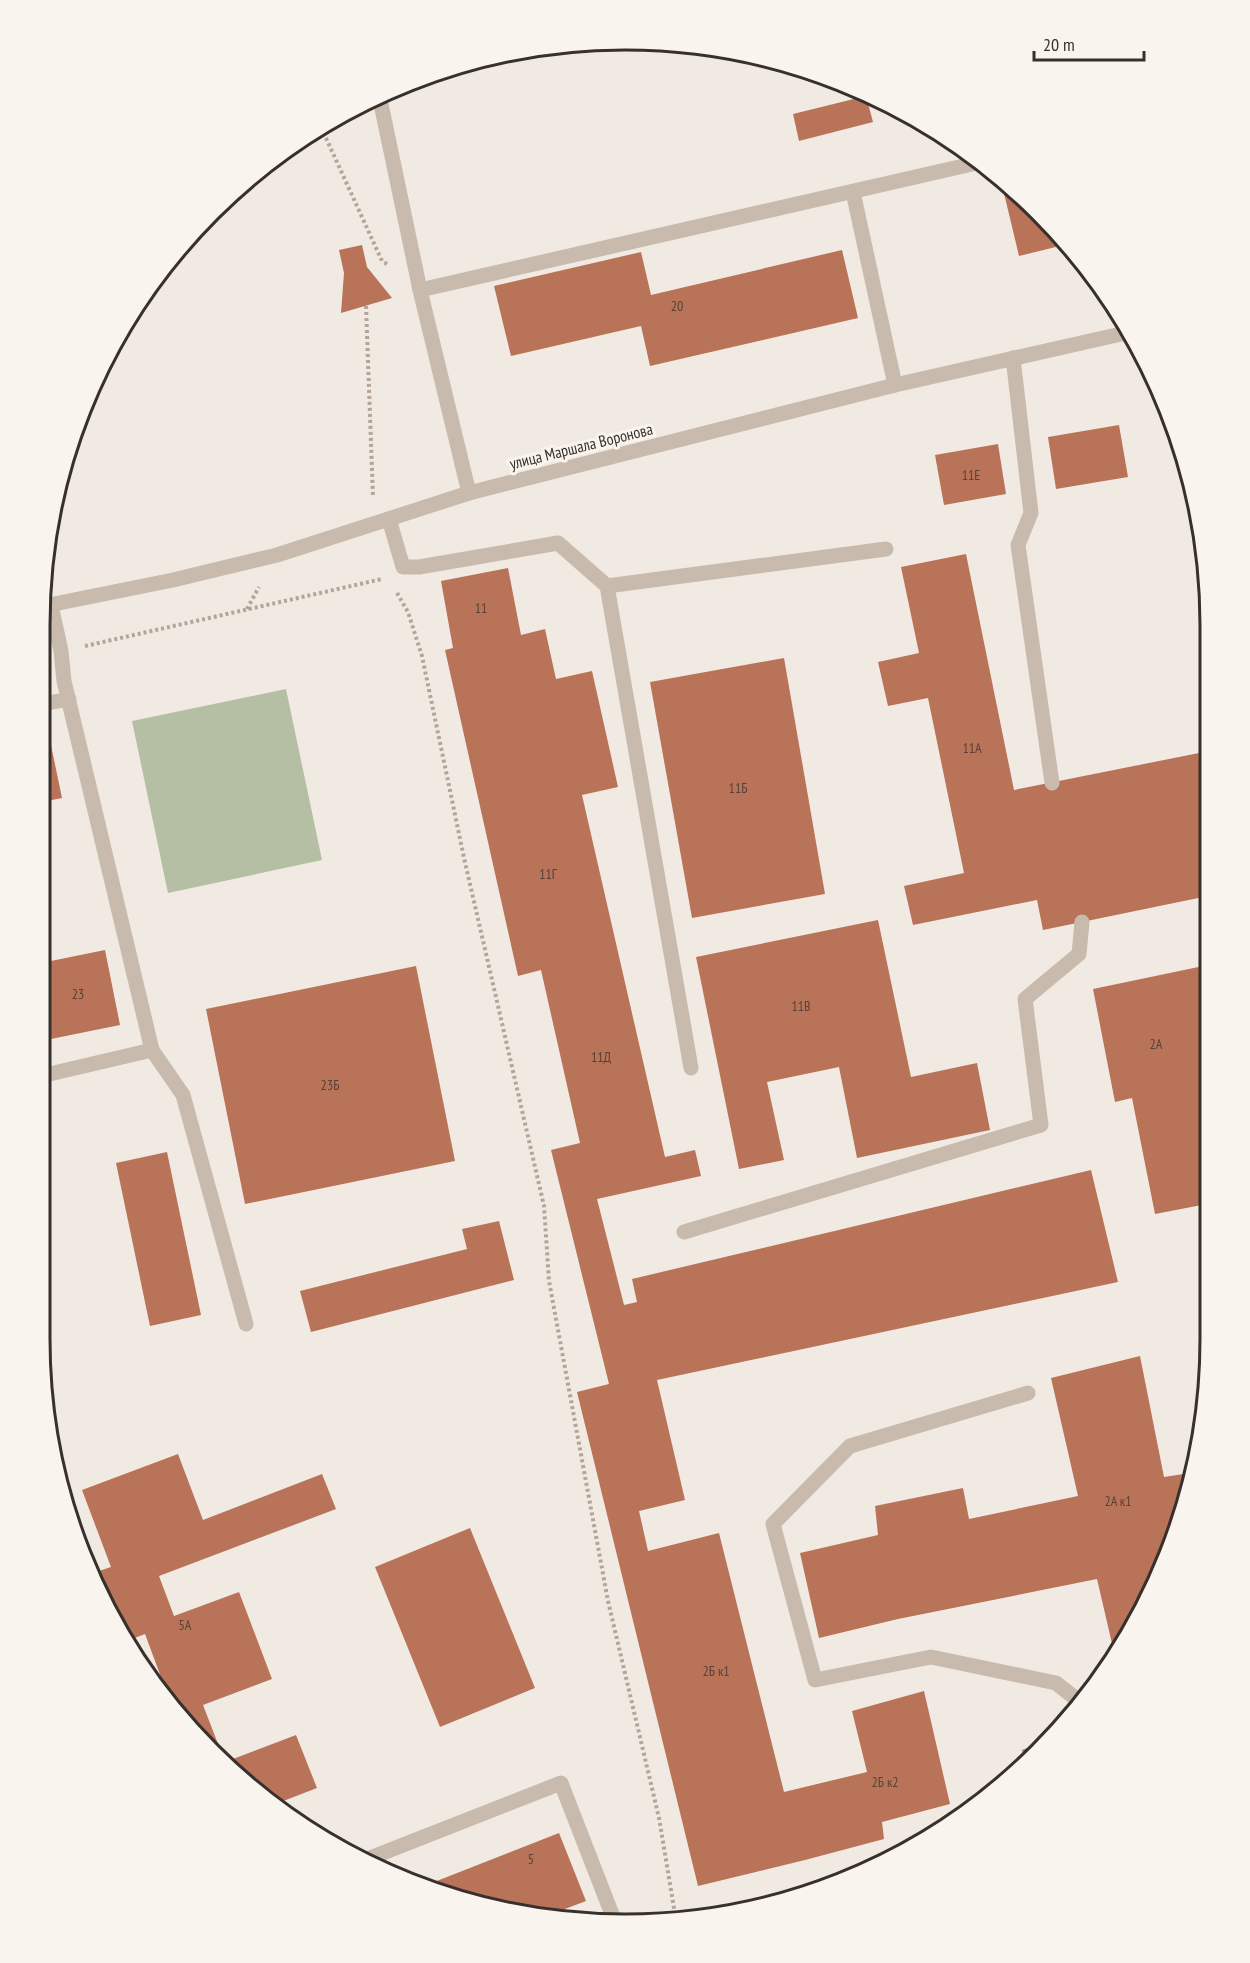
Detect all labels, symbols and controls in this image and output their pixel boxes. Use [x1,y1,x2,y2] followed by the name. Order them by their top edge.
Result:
[1034,24,1144,62] scale bar
[1043,33,1075,56] text: 20 m
[671,297,683,315] house number: 20
[507,419,655,473] street label: улица Маршала Воронова
[962,466,980,484] house number: 11Е
[475,599,487,617] house number: 11
[962,739,982,757] house number: 11А
[729,779,747,797] house number: 11Б
[539,865,558,883] house number: 11Г
[72,985,84,1003] house number: 23
[791,997,811,1015] house number: 11В
[1150,1035,1163,1053] house number: 2А
[591,1048,611,1066] house number: 11Д
[321,1076,339,1094] house number: 23Б
[1104,1492,1132,1510] house number: 2А к1
[179,1616,192,1634] house number: 5А
[702,1662,730,1680] house number: 2Б к1
[871,1773,899,1791] house number: 2Б к2
[528,1850,534,1868] house number: 5

